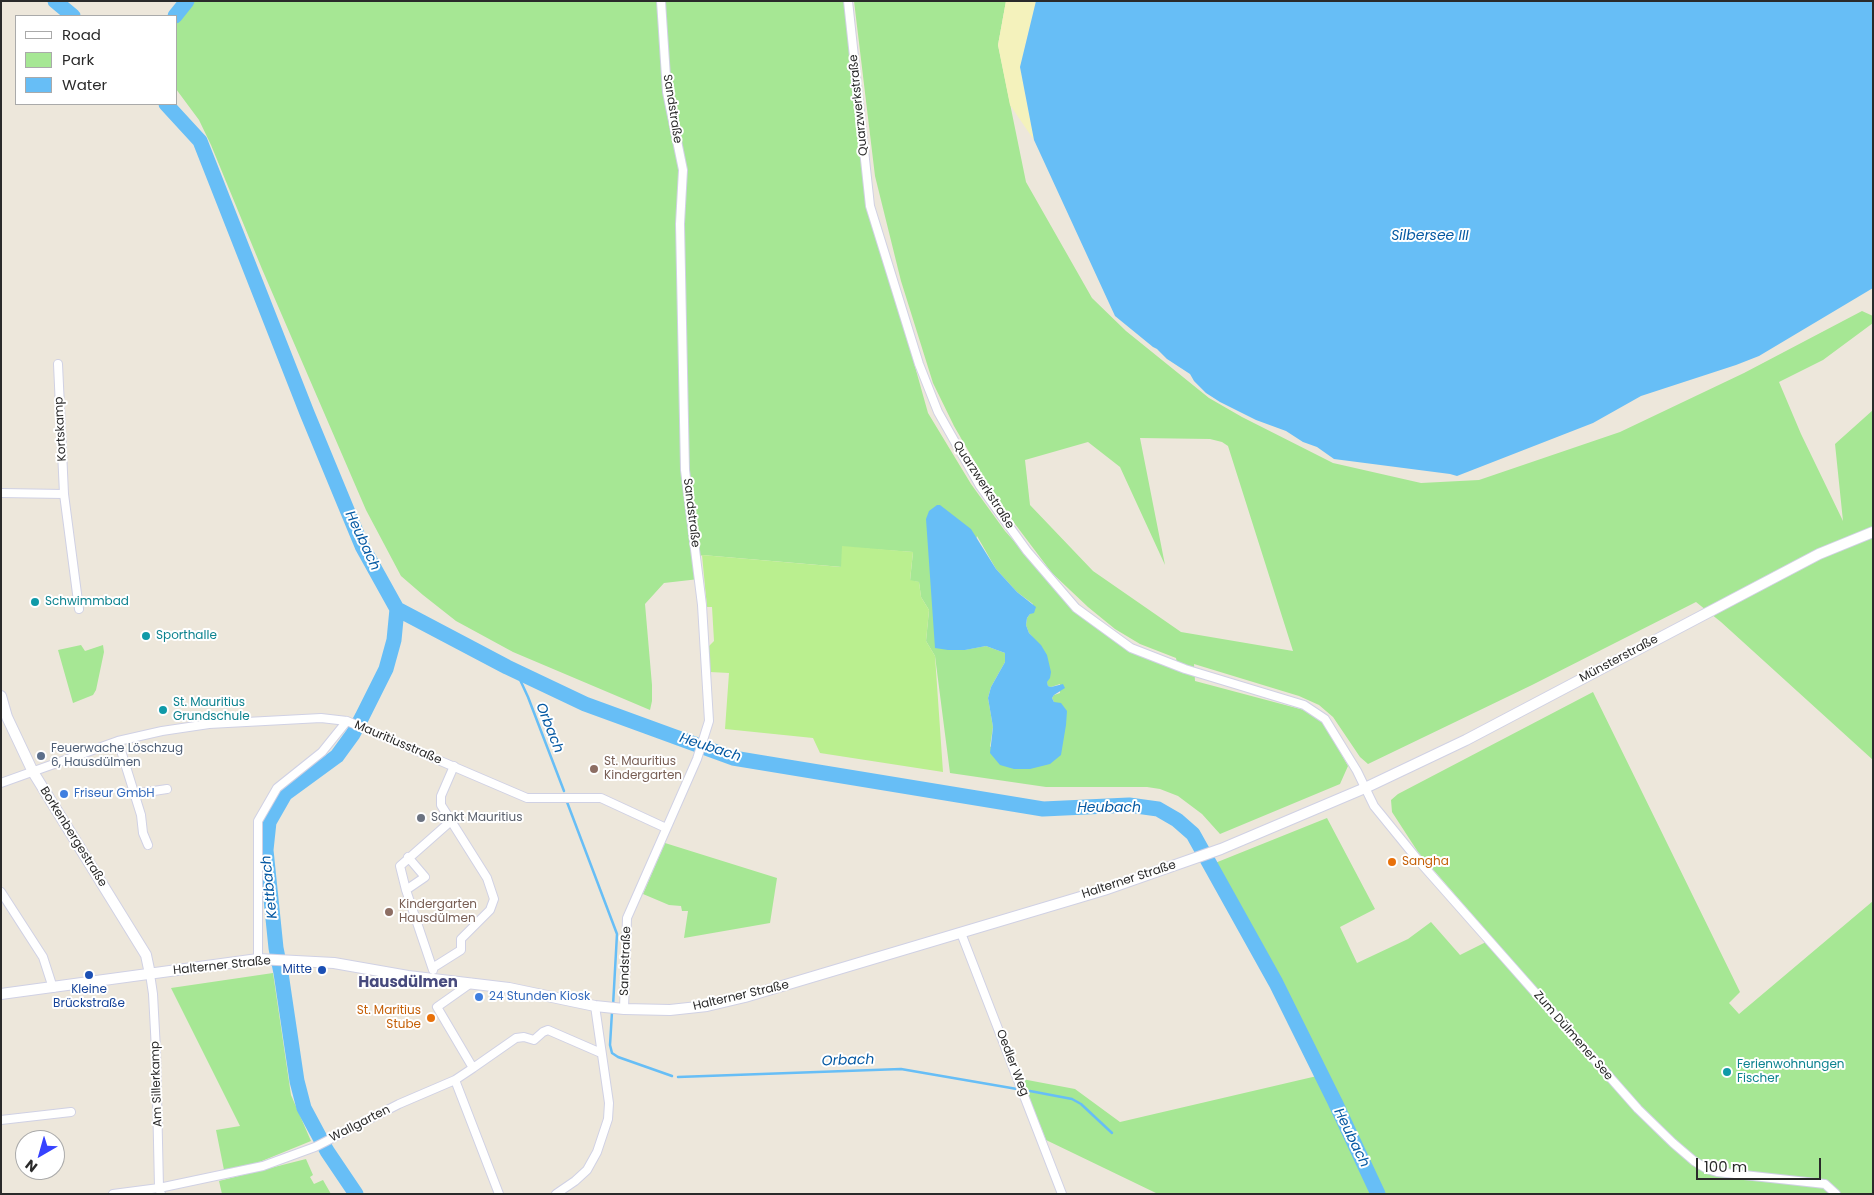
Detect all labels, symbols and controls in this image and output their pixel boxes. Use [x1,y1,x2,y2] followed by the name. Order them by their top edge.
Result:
[15,15,178,105] legend
[62,24,101,45] text: Road
[62,49,94,70] text: Park
[847,54,871,156] street label: Quarzwerkstraße
[659,73,685,145] street label: Sandstraße
[62,74,107,95] text: Water
[1391,228,1469,244] water label: Silbersee III
[52,396,70,462] street label: Kortskamp
[949,438,1017,532] street label: Quarzwerkstraße
[680,477,702,549] street label: Sandstraße
[341,509,383,573] water label: Heubach
[45,595,129,609] place label: Schwimmbad
[29,596,41,608] marker: Schwimmbad
[156,629,217,643] place label: Sporthalle
[140,630,152,642] marker: Sporthalle
[1577,632,1661,686] street label: Münsterstraße
[173,696,250,724] place label: St. Mauritius Grundschule
[531,700,567,756] water label: Orbach
[157,704,169,716] marker: St. Mauritius Grundschule
[352,718,444,768] street label: Mauritiusstraße
[677,730,743,766] water label: Heubach
[51,742,183,770] place label: Feuerwache Löschzug 6, Hausdülmen
[35,750,47,762] marker: Feuerwache Löschzug 6, Hausdülmen
[604,755,682,783] place label: St. Mauritius Kindergarten
[588,763,600,775] marker: St. Mauritius Kindergarten
[36,784,110,890] street label: Borkenbergestraße
[74,787,155,801] place label: Friseur GmbH
[58,788,70,800] marker: Friseur GmbH
[1077,800,1141,816] water label: Heubach
[431,811,522,825] place label: Sankt Mauritius
[415,812,427,824] marker: Sankt Mauritius
[258,854,282,920] water label: Kettbach
[1402,855,1449,869] place label: Sangha
[1386,856,1398,868] marker: Sangha
[1080,858,1178,902] street label: Halterner Straße
[399,898,477,926] place label: Kindergarten Hausdülmen
[383,906,395,918] marker: Kindergarten Hausdülmen
[618,926,634,996] street label: Sandstraße
[172,954,272,978] street label: Halterner Straße
[283,963,312,977] place label: Mitte
[316,964,328,976] marker: Mitte
[83,969,95,981] marker: Kleine Brückstraße
[358,974,458,992] district label: Hausdülmen
[692,978,790,1014] street label: Halterner Straße
[53,983,125,1011] place label: Kleine Brückstraße
[1530,988,1616,1084] street label: Zum Dülmener See
[489,990,590,1004] place label: 24 Stunden Kiosk
[473,991,485,1003] marker: 24 Stunden Kiosk
[357,1004,421,1032] place label: St. Maritius Stube
[425,1012,437,1024] marker: St. Maritius Stube
[993,1028,1031,1098] street label: Oedler Weg
[148,1041,166,1127] street label: Am Sillerkamp
[821,1052,875,1070] water label: Orbach
[1737,1058,1845,1086] place label: Ferienwohnungen Fischer
[1721,1066,1733,1078] marker: Ferienwohnungen Fischer
[327,1103,393,1145] street label: Wallgarten
[1329,1106,1373,1170] water label: Heubach
[15,1130,65,1180] north arrow
[1699,1148,1824,1180] scale bar
[21,1155,42,1177] text: N
[1704,1156,1747,1177] text: 100 m

